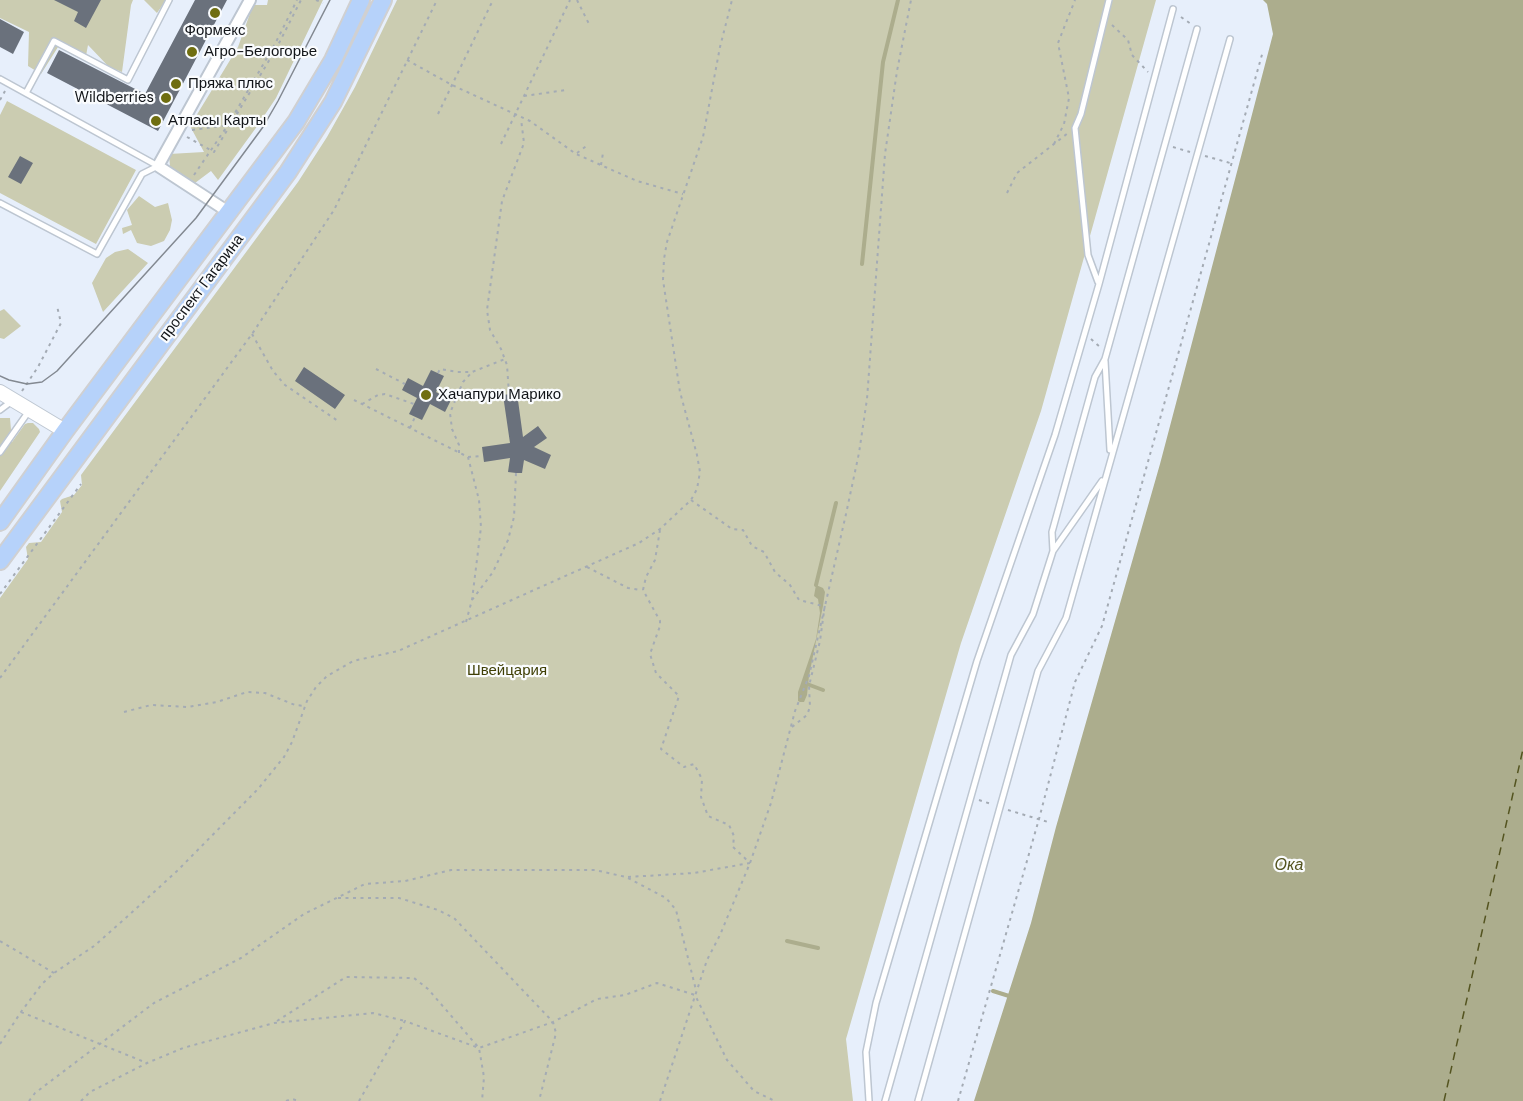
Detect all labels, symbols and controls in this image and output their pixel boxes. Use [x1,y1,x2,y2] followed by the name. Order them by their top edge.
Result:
[208,6,222,20] marker: Формекс
[185,22,245,40] place label: Формекс
[204,43,317,61] place label: Агро-Белогорье
[185,45,199,59] marker: Агро-Белогорье
[188,75,273,93] place label: Пряжа плюс
[169,77,183,91] marker: Пряжа плюс
[74,89,154,107] place label: Wildberries
[159,91,173,105] marker: Wildberries
[168,112,266,130] place label: Атласы Карты
[149,114,163,128] marker: Атласы Карты
[156,231,248,345] street label: проспект Гагарина
[438,386,561,404] place label: Хачапури Марико
[419,388,433,402] marker: Хачапури Марико
[467,662,547,680] park label: Швейцария
[1275,856,1303,876] water label: Ока

